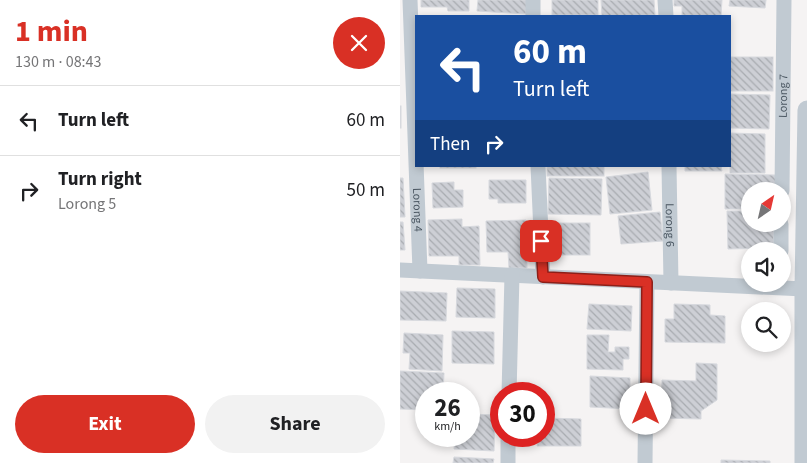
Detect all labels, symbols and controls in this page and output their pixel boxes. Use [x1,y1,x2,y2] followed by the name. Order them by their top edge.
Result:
[15,10,88,53] text: 1 min
[333,17,385,69] button: close
[513,27,587,77] text: 60 m
[430,35,495,100] icon: left
[15,51,102,73] text: 130 m · 08:43
[513,73,589,105] text: Turn left
[775,74,792,118] street label: Lorong 7
[15,107,43,135] icon: left
[58,107,129,134] text: Turn left
[347,107,385,134] text: 60 m
[480,130,508,158] icon: right
[430,131,470,158] text: Then
[58,166,142,193] text: Turn right
[15,177,43,205] icon: right
[347,177,385,204] text: 50 m
[741,182,791,232] north arrow
[741,182,791,352] map controls
[408,188,427,232] street label: Lorong 4
[58,193,116,215] text: Lorong 5
[661,203,678,247] street label: Lorong 6
[520,220,562,262] pin
[527,227,555,255] icon: arrive
[741,242,791,292] button: sound
[741,302,791,352] button: search
[490,382,555,447] speed limit sign: 30
[619,382,671,434] position arrow
[434,390,461,426] text: 26
[15,395,195,453] button: Exit
[205,395,385,453] button: Share
[434,418,461,435] text: km/h

